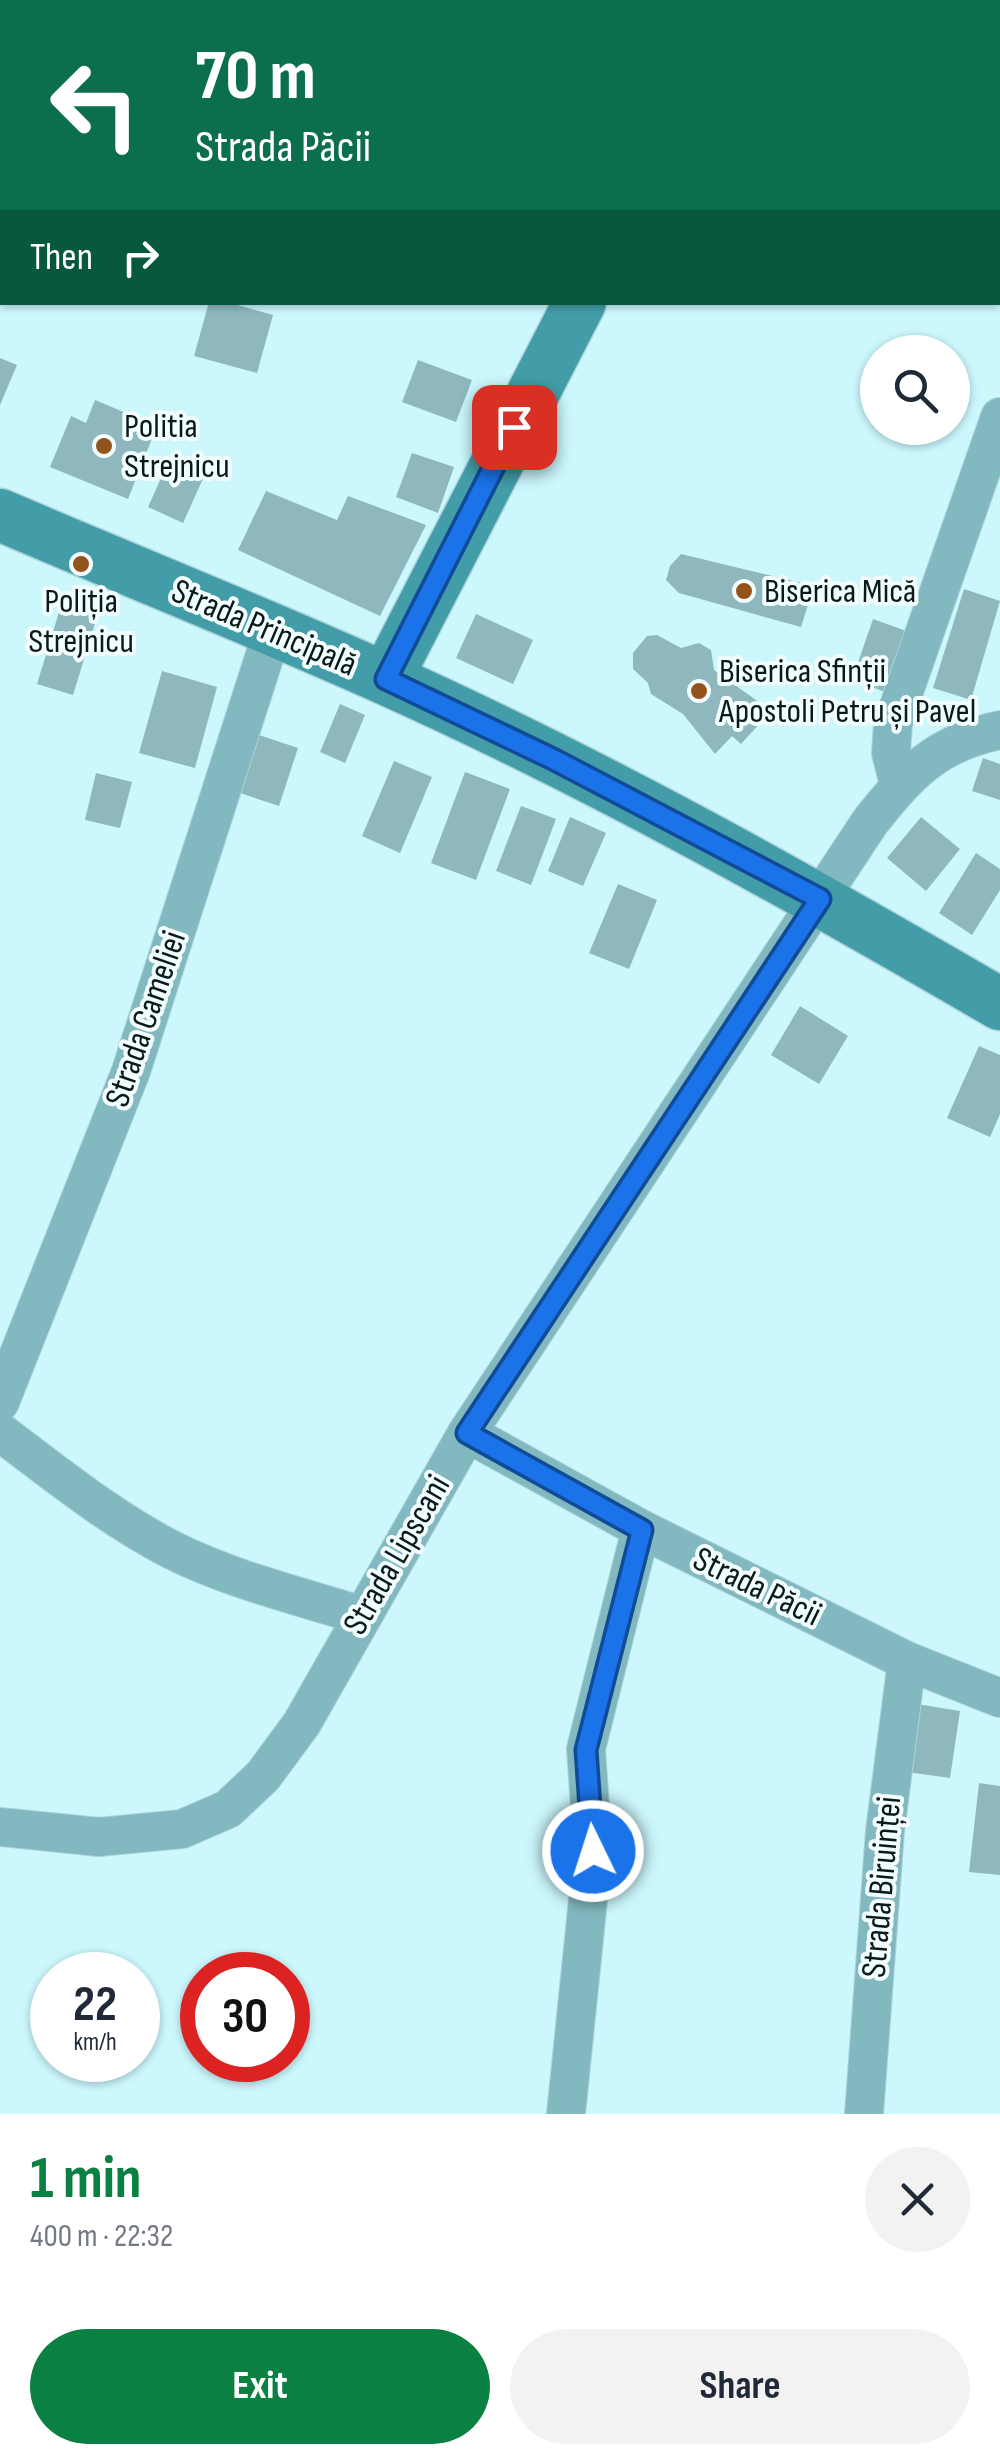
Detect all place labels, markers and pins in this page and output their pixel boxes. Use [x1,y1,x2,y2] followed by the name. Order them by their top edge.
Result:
[472,385,557,470] pin
[124,405,230,488] place label: Politia Strejnicu
[93,435,115,457] marker: Politia Strejnicu
[70,553,92,575] marker: Poliția Strejnicu
[764,570,916,613] place label: Biserica Mică
[28,580,134,663] place label: Poliția Strejnicu
[733,580,755,602] marker: Biserica Mică
[718,650,976,733] place label: Biserica Sfinții Apostoli Petru și Pavel
[688,680,710,702] marker: Biserica Sfinții Apostoli Petru și Pavel

